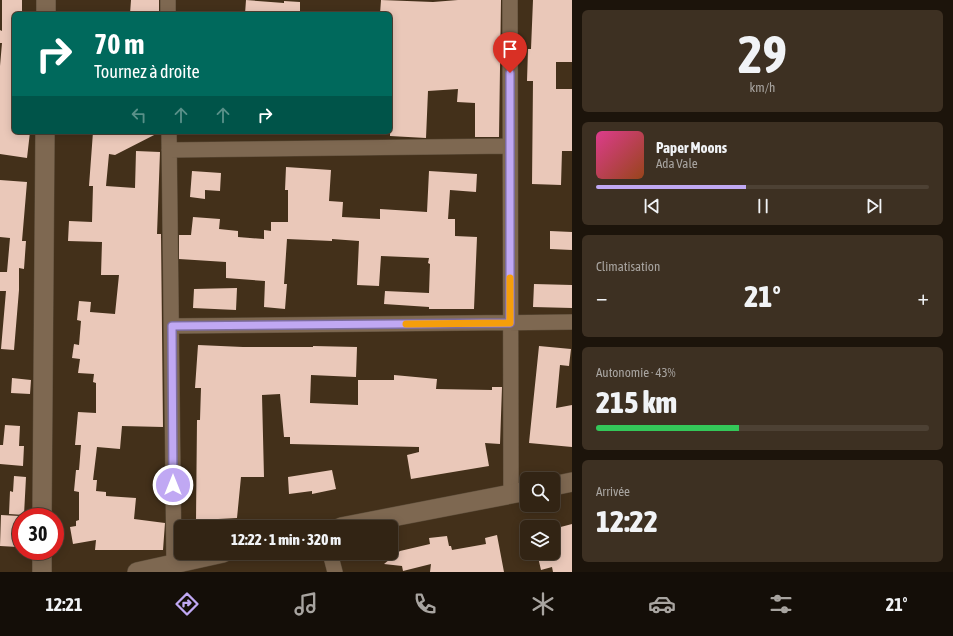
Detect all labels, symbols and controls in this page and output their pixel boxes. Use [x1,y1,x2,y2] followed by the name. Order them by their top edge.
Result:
[738,24,787,84] text: 29
[28,28,80,80] icon: right
[94,28,144,60] text: 70 m
[493,32,527,73] pin
[499,38,521,60] icon: arrive
[94,61,200,82] text: Tournez à droite
[750,80,775,95] text: km/h
[128,104,150,126] icon: left
[170,104,192,126] icon: ahead
[212,104,234,126] icon: ahead
[254,104,276,126] icon: right
[656,139,727,156] text: Paper Moons
[656,156,698,171] text: Ada Vale
[641,195,663,217] icon: previous
[752,195,774,217] icon: pause
[863,195,885,217] icon: next
[596,259,660,274] text: Climatisation
[744,279,781,313] text: 21°
[596,284,607,310] text: −
[918,284,929,310] text: +
[596,365,676,380] text: Autonomie · 43%
[596,385,677,419] text: 215 km
[152,464,194,506] position arrow
[520,472,560,560] map controls
[520,472,560,512] button: search
[596,484,630,499] text: Arrivée
[596,504,658,538] text: 12:22
[12,508,64,560] speed limit sign: 30
[520,520,560,560] button: layers
[231,531,341,548] text: 12:22 · 1 min · 320 m
[173,590,201,618] icon: directions
[292,590,320,618] icon: music
[411,590,439,618] icon: phone
[529,590,557,618] icon: climate
[648,590,676,618] icon: car
[767,590,795,618] icon: filters
[45,594,82,615] text: 12:21
[886,594,908,615] text: 21°

